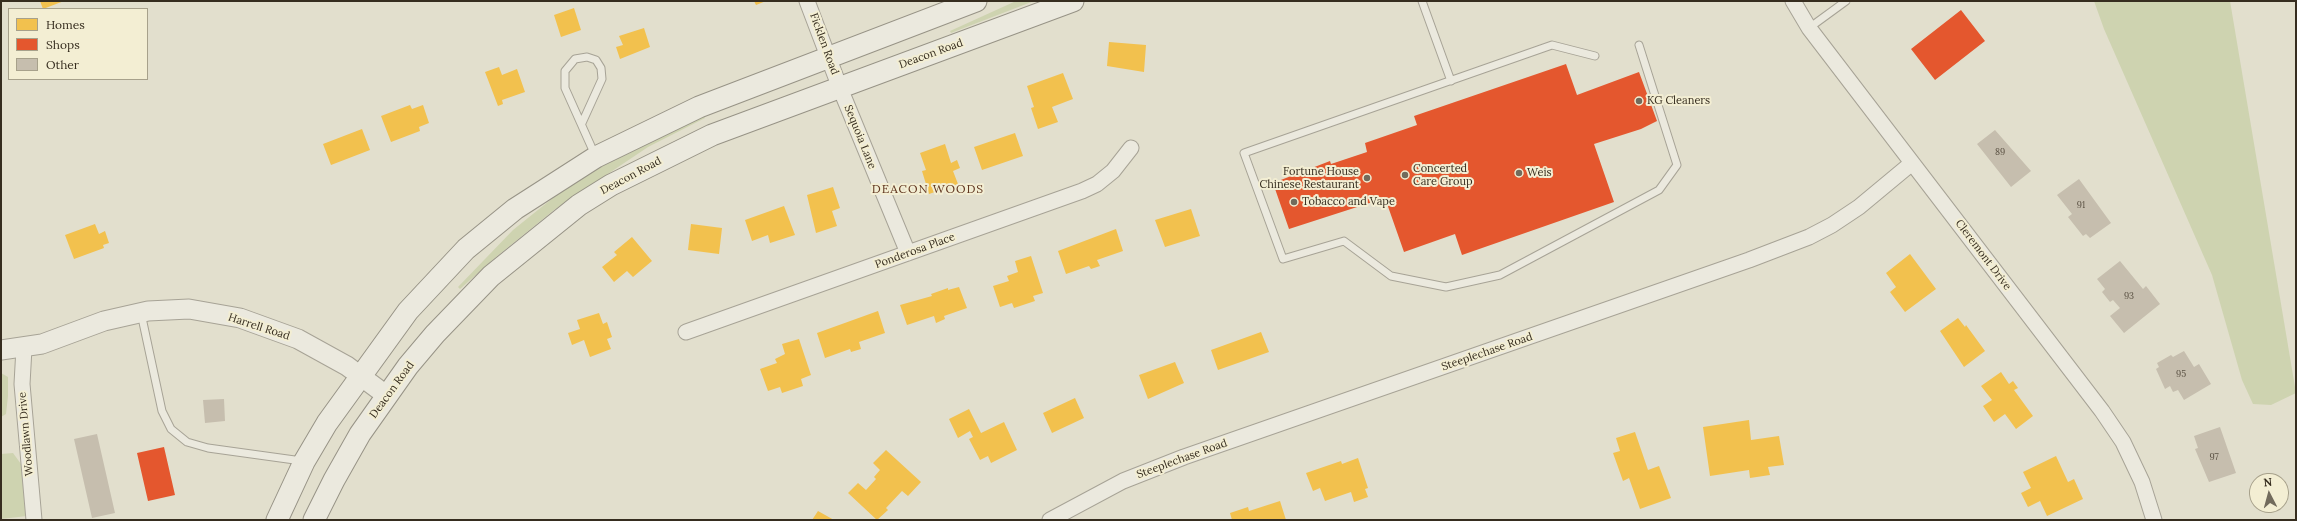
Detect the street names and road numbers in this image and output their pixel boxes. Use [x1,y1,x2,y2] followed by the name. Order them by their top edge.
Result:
[807,11,841,77] street label: Ficklen Road
[897,36,965,72] street label: Deacon Road
[841,103,879,171] street label: Sequoia Lane
[598,154,664,198] street label: Deacon Road
[1952,217,2014,293] street label: Cleremont Drive
[873,230,957,272] street label: Ponderosa Place
[227,311,291,343] street label: Harrell Road
[1440,330,1534,374] street label: Steeplechase Road
[367,359,417,421] street label: Deacon Road
[16,391,36,477] street label: Woodlawn Drive
[1135,436,1229,482] street label: Steeplechase Road

